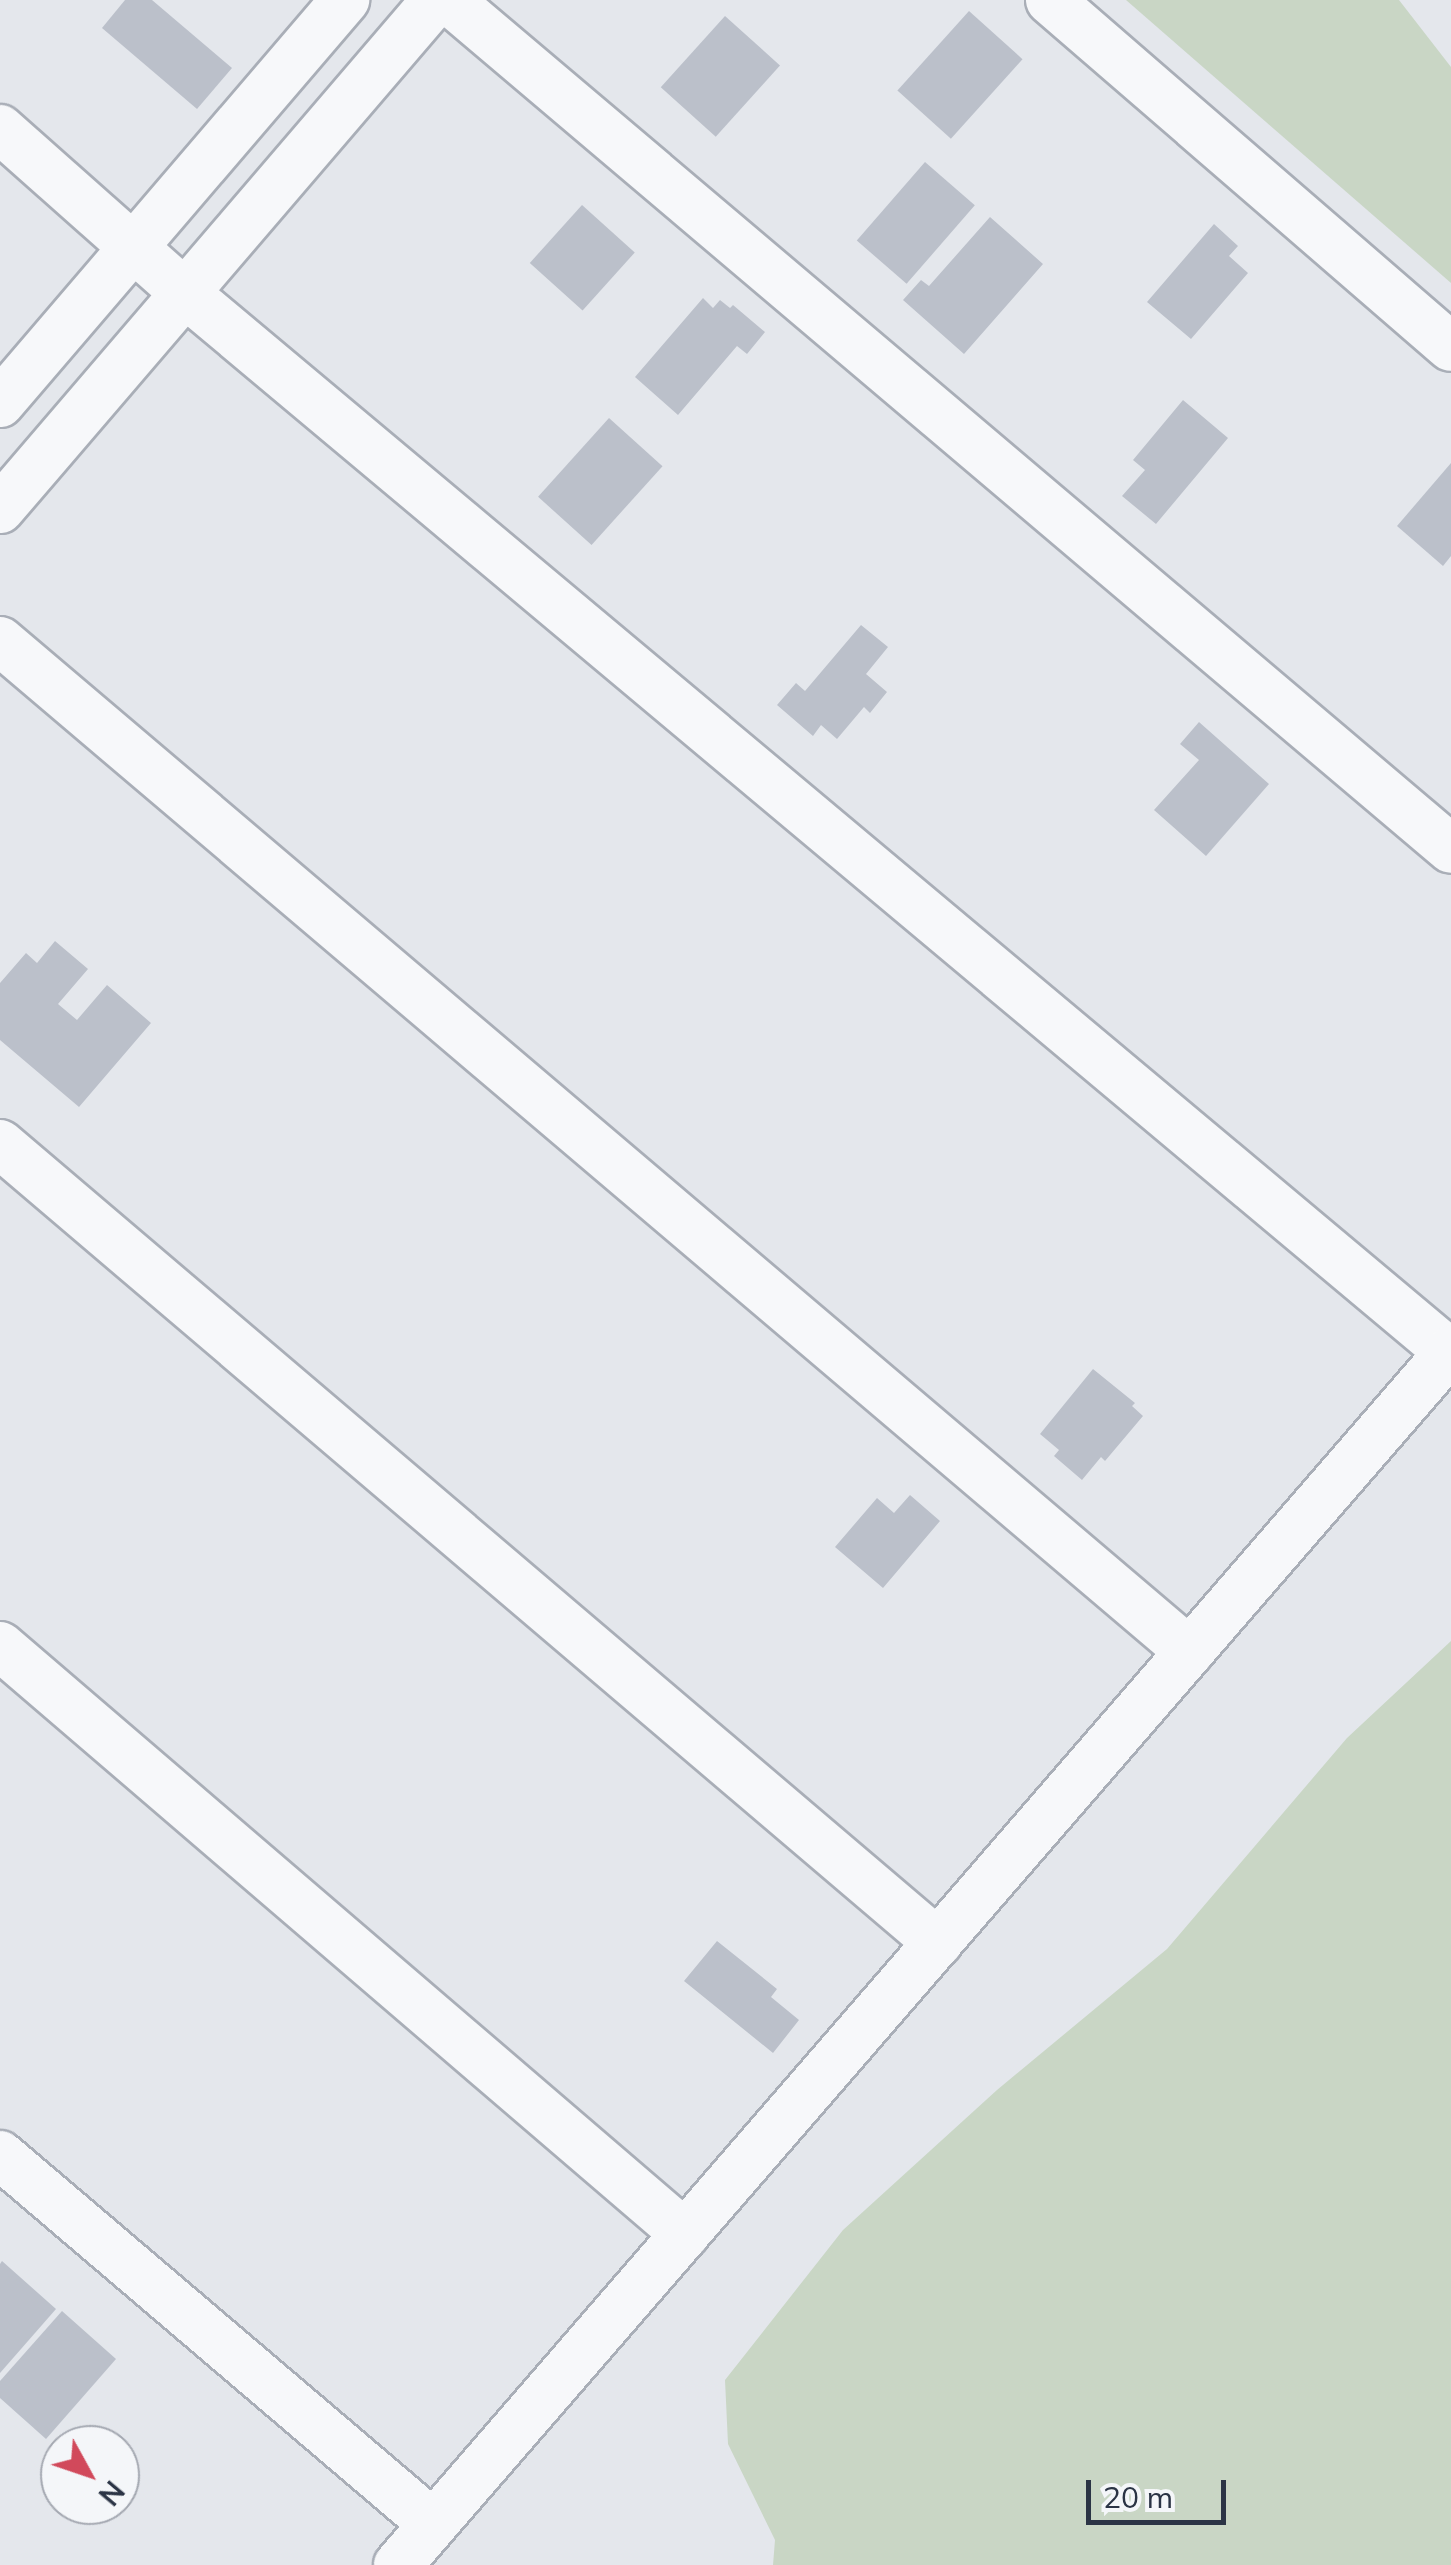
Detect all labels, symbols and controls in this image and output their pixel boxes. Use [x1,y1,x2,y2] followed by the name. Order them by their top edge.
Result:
[40,2425,140,2525] north arrow
[1091,2460,1231,2522] scale bar
[92,2474,132,2513] text: N
[1103,2478,1173,2516] text: 20 m

